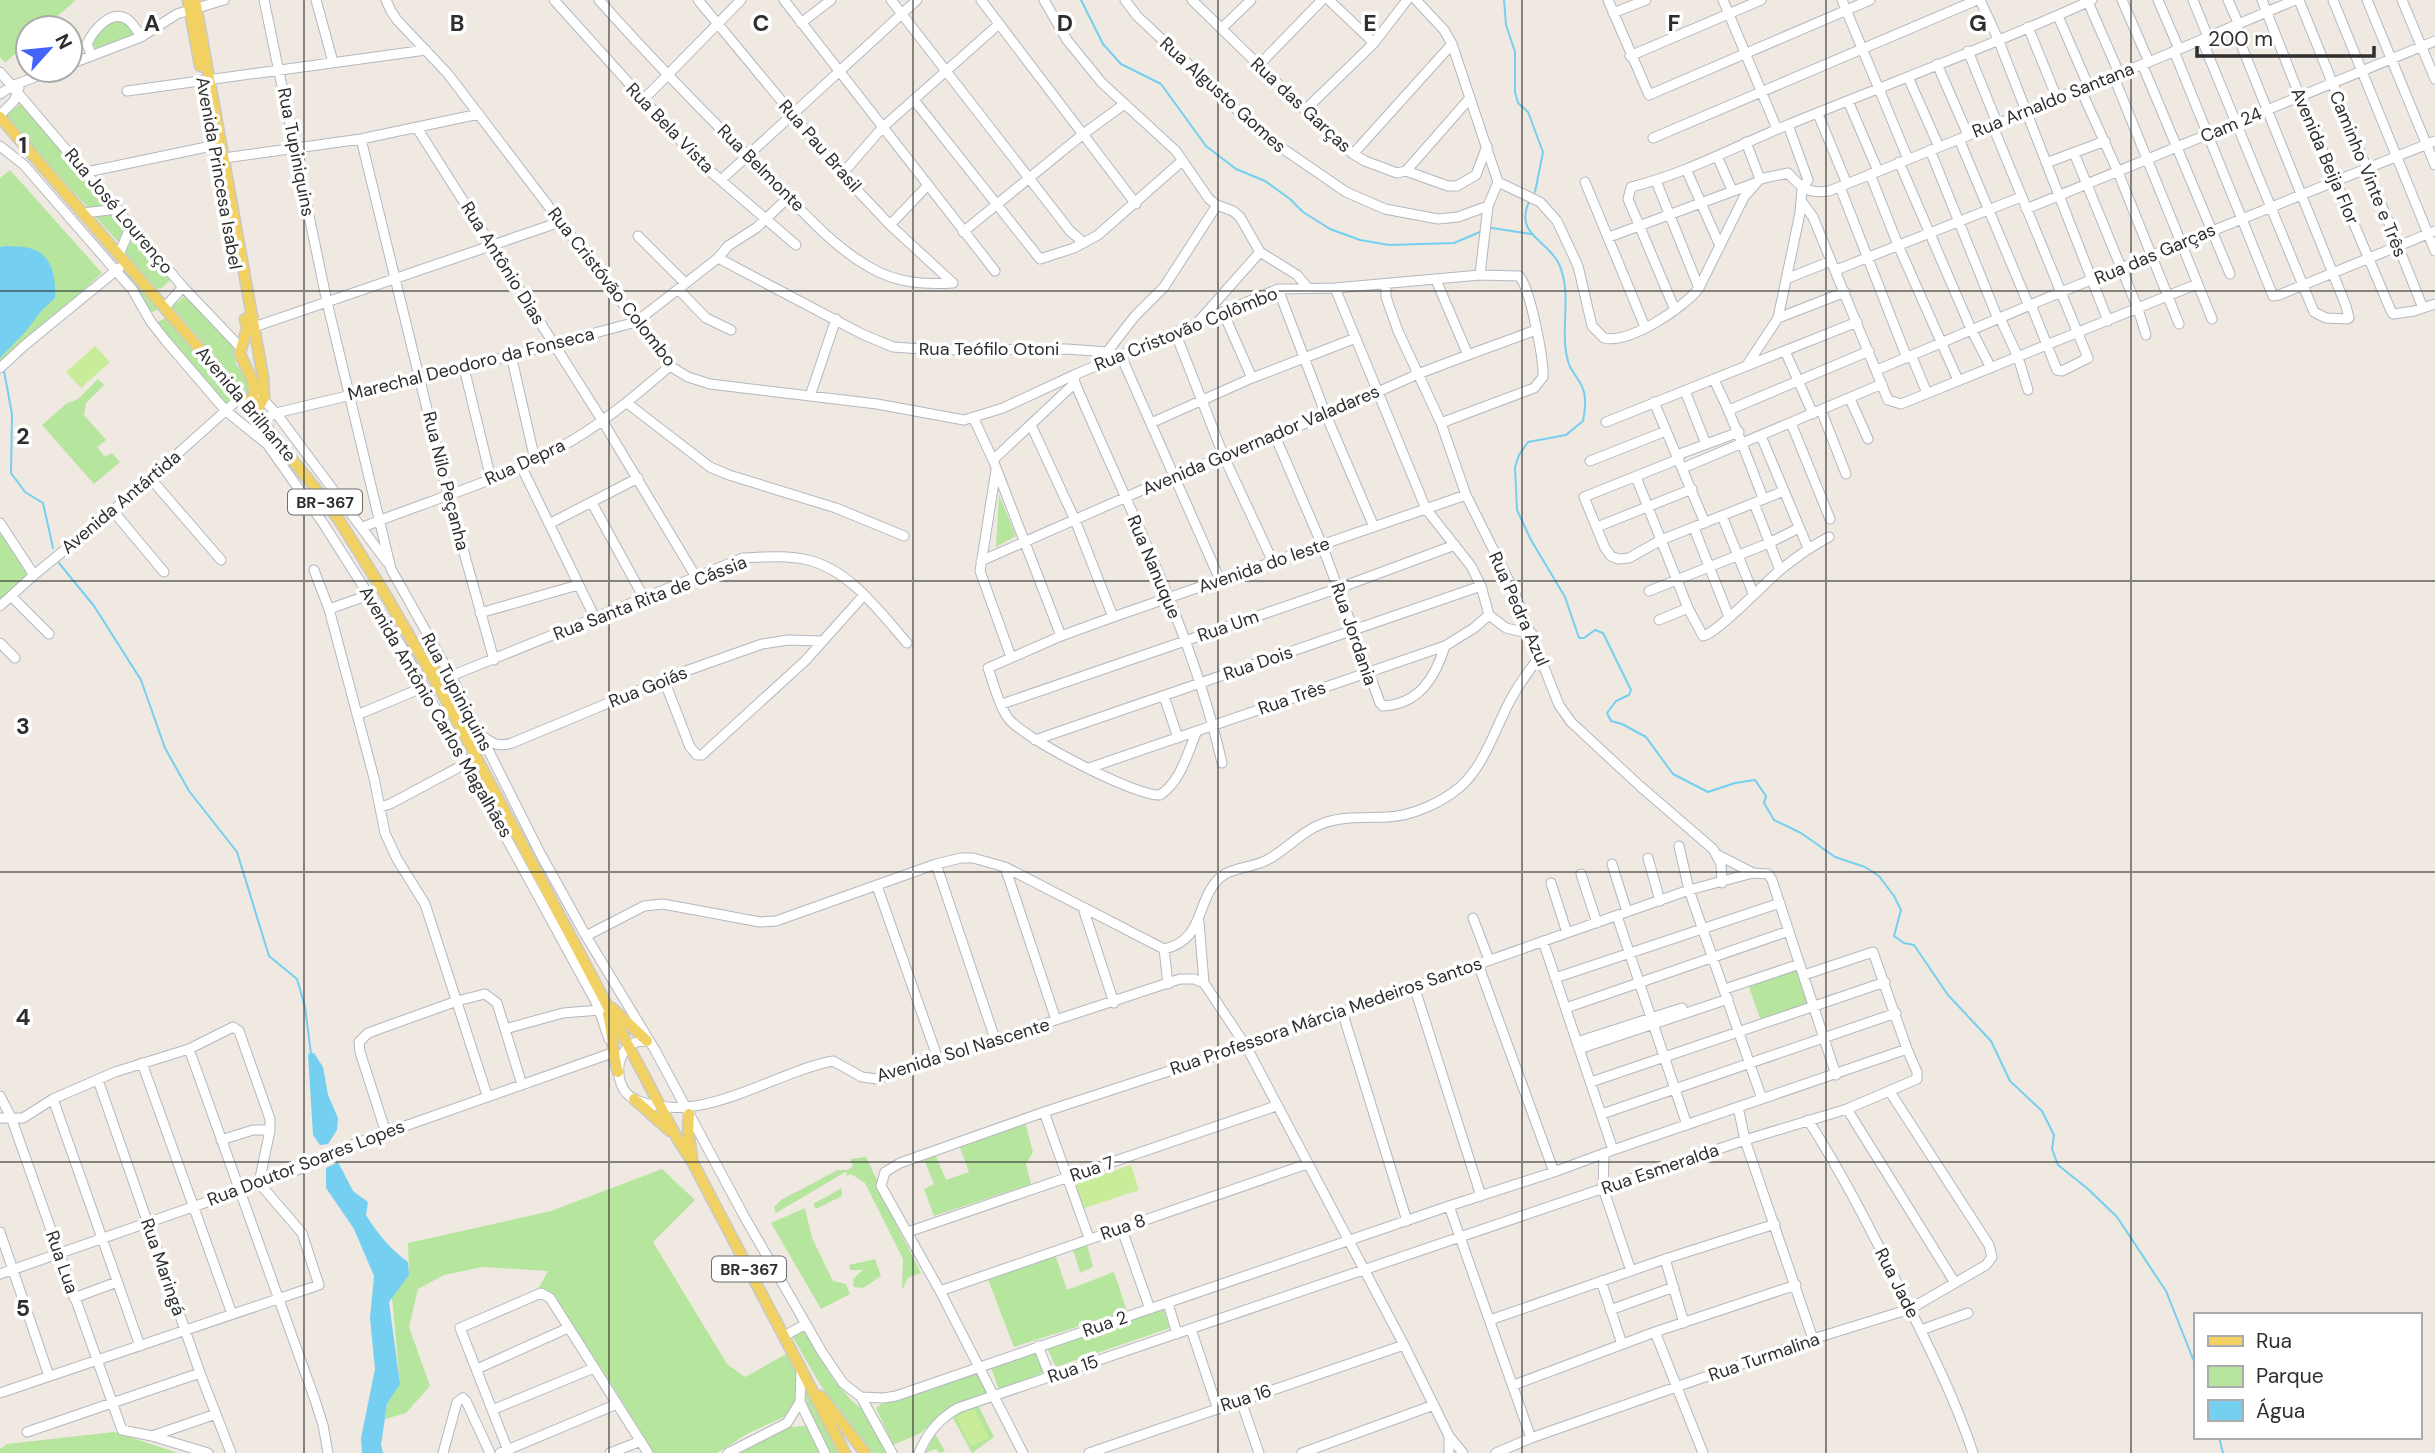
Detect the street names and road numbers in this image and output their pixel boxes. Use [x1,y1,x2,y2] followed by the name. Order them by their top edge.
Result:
[1155,32,1291,158] street label: Rua Algusto Gomes
[1246,52,1356,158] street label: Rua das Garças
[1968,57,2138,143] street label: Rua Arnaldo Santana
[190,75,248,271] street label: Avenida Princesa Isabel
[621,78,719,178] street label: Rua Bela Vista
[2285,84,2365,228] street label: Avenida Beija Flor
[272,86,320,218] street label: Rua Tupiniquins
[2324,87,2412,261] street label: Caminho Vinte e Três
[773,95,867,197] street label: Rua Pau Brasil
[2197,101,2265,149] street label: Cam 24
[712,119,810,217] street label: Rua Belmonte
[59,143,179,279] street label: Rua José Lourenço
[455,197,551,329] street label: Rua Antônio Dias
[542,203,682,371] street label: Rua Cristóvão Colombo
[2091,218,2219,290] street label: Rua das Garças
[1091,281,1281,377] street label: Rua Cristovão Colômbo
[345,322,597,406] street label: Marechal Deodoro da Fonseca
[919,337,1059,361] street label: Rua Teófilo Otoni
[190,341,302,467] street label: Avenida Brilhante
[1139,379,1383,501] street label: Avenida Governador Valadares
[417,409,475,553] street label: Rua Nilo Peçanha
[481,433,569,491] street label: Rua Depra
[56,445,186,559] street label: Avenida Antártida
[288,489,362,514] road number: BR-367
[1121,512,1187,622] street label: Rua Nanuque
[1195,531,1333,599] street label: Avenida do leste
[1483,548,1555,670] street label: Rua Pedra Azul
[550,550,750,646] street label: Rua Santa Rita de Cássia
[1325,579,1383,689] street label: Rua Jordania
[354,582,518,842] street label: Avenida Antônio Carlos Magalhães
[1194,604,1262,648] street label: Rua Um
[416,629,498,755] street label: Rua Tupiniquins
[1220,640,1296,686] street label: Rua Dois
[605,660,691,714] street label: Rua Goiás
[1255,675,1329,721] street label: Rua Três
[1167,951,1485,1081] street label: Rua Professora Márcia Medeiros Santos
[873,1012,1053,1088] street label: Avenida Sol Nascente
[204,1114,408,1212] street label: Rua Doutor Soares Lopes
[1598,1138,1722,1200] street label: Rua Esmeralda
[1067,1150,1117,1188] street label: Rua 7
[1097,1208,1149,1246] street label: Rua 8
[135,1215,191,1319] street label: Rua Maringá
[40,1227,84,1297] street label: Rua Lua
[1869,1244,1925,1322] street label: Rua Jade
[712,1256,786,1282] road number: BR-367
[1079,1305,1131,1343] street label: Rua 2
[1705,1327,1823,1387] street label: Rua Turmalina
[1044,1349,1102,1389] street label: Rua 15
[1217,1378,1275,1418] street label: Rua 16

